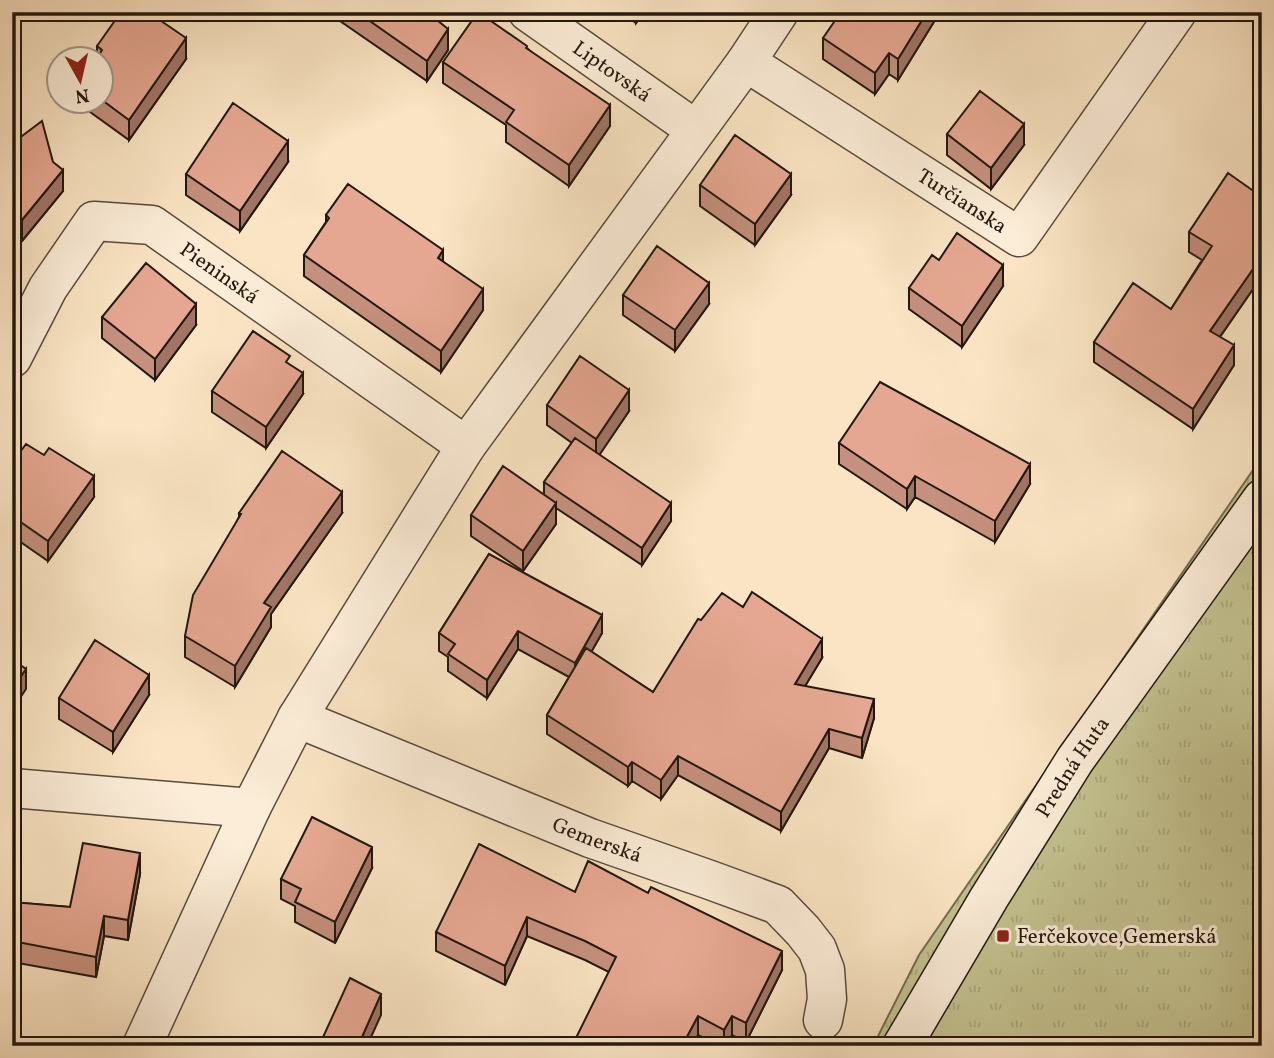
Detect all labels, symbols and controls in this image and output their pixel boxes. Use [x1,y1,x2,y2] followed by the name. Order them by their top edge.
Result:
[566,35,657,110] street label: Liptovská
[46,46,116,116] north arrow
[73,81,91,109] text: N
[911,162,1012,242] street label: Turčianska
[173,236,264,312] street label: Pieninská
[1030,711,1117,824] street label: Predná Huta
[547,811,645,871] street label: Gemerská
[1017,923,1217,952] place label: Ferčekovce,Gemerská
[995,928,1011,944] marker: Ferčekovce,Gemerská

